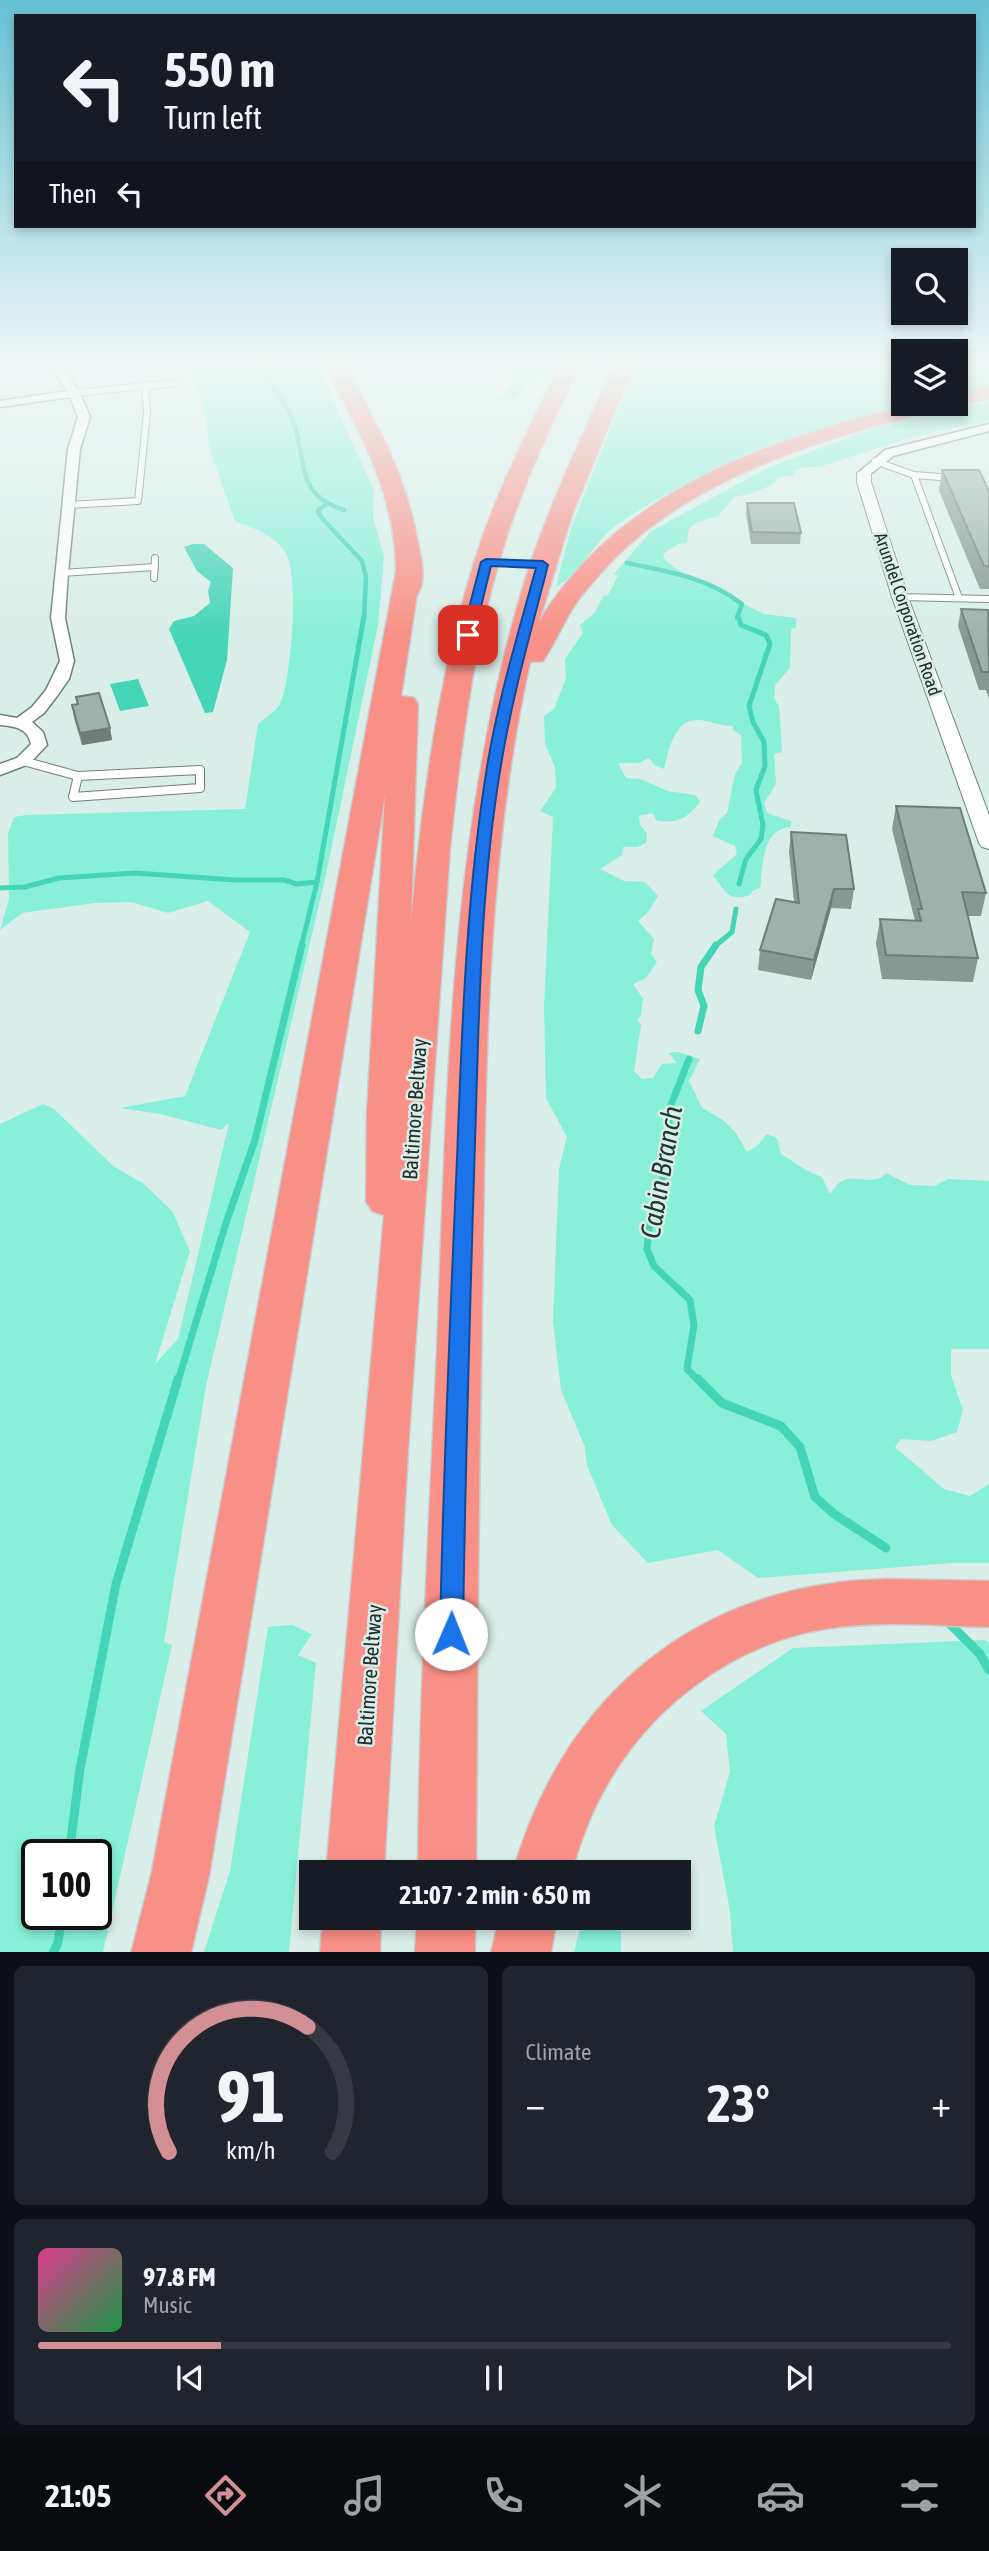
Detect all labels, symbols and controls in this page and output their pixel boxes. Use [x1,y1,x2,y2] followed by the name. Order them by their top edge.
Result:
[164,41,275,97] text: 550 m
[49,42,140,133] icon: left
[164,99,262,136] text: Turn left
[111,175,149,213] icon: left
[49,179,97,209] text: Then
[891,248,968,416] map controls
[891,248,968,325] button: search
[891,339,968,416] button: layers
[870,530,946,698] street label: Arundel Corporation Road
[438,605,498,665] pin
[449,616,487,654] icon: arrive
[397,1037,431,1180] street label: Baltimore Beltway
[634,1103,688,1241] water label: Cabin Branch
[414,1597,488,1671] position arrow
[352,1603,386,1746] street label: Baltimore Beltway
[21,1839,112,1930] speed limit sign: 100
[399,1880,591,1910] text: 21:07 · 2 min · 650 m
[526,2039,591,2065] text: Climate
[217,2054,285,2137] text: 91
[707,2073,770,2133] text: 23°
[526,2082,545,2125] text: −
[931,2082,951,2125] text: +
[226,2135,276,2163] text: km/h
[143,2262,216,2292] text: 97.8 FM
[143,2292,191,2318] text: Music
[171,2359,209,2397] icon: previous
[475,2359,513,2397] icon: pause
[780,2359,818,2397] icon: next
[201,2471,250,2520] icon: directions
[340,2471,389,2520] icon: music
[479,2471,528,2520] icon: phone
[618,2471,667,2520] icon: climate
[756,2471,805,2520] icon: car
[895,2471,944,2520] icon: filters
[45,2477,111,2514] text: 21:05

